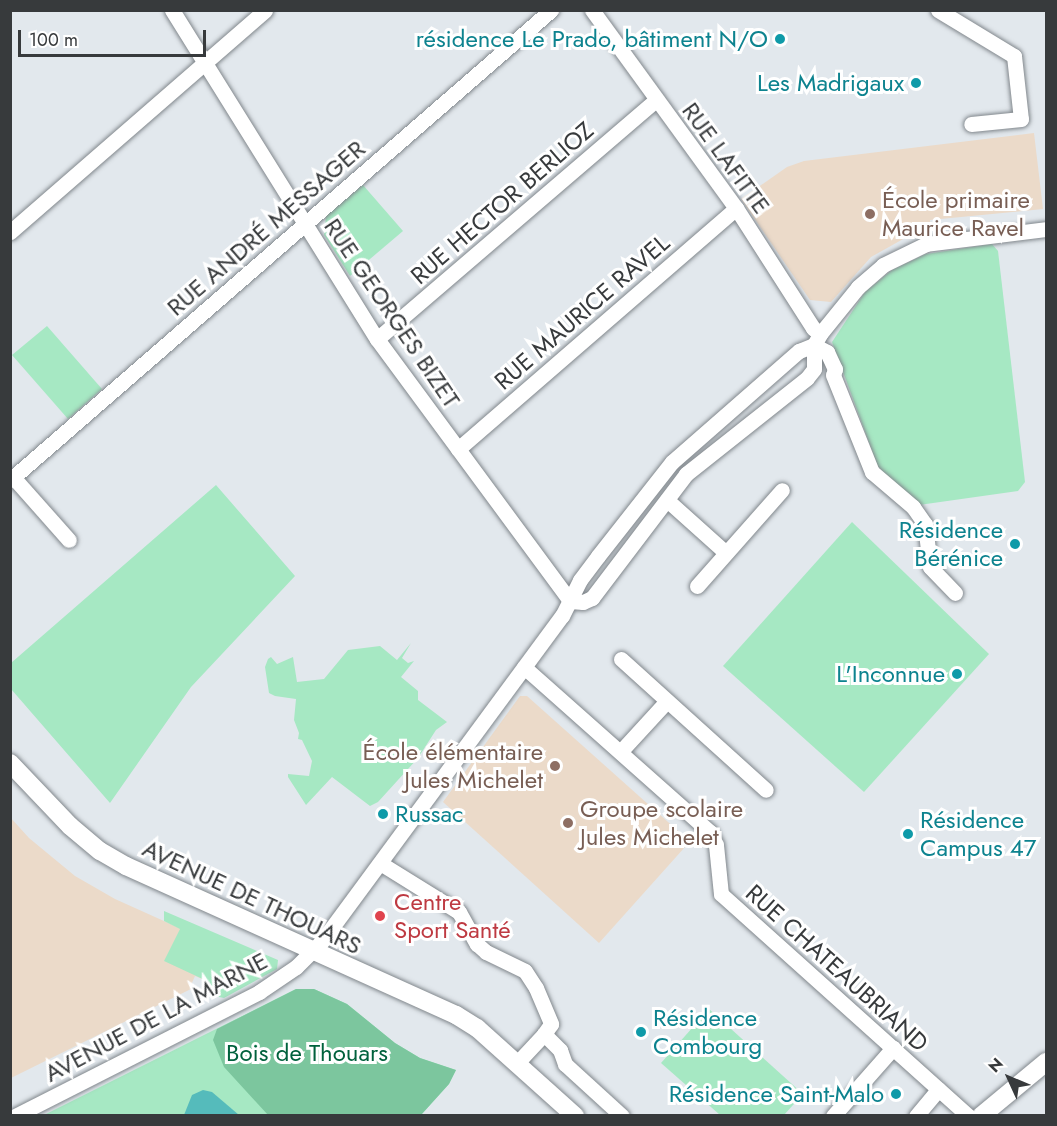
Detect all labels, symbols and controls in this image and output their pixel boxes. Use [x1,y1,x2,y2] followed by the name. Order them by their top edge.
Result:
[21,18,208,56] scale bar
[416,25,768,53] place label: résidence Le Prado, bâtiment N/O
[29,27,78,53] text: 100 m
[773,32,787,46] marker: résidence Le Prado, bâtiment N/O
[757,69,904,97] place label: Les Madrigaux
[909,76,923,90] marker: Les Madrigaux
[676,97,776,219] street label: RUE LAFITTE
[405,116,599,290] street label: RUE HECTOR BERLIOZ
[161,134,371,322] street label: RUE ANDRÉ MESSAGER
[882,186,1030,242] place label: École primaire Maurice Ravel
[863,207,877,221] marker: École primaire Maurice Ravel
[318,213,466,413] street label: RUE GEORGES BIZET
[489,228,675,396] street label: RUE MAURICE RAVEL
[899,516,1003,572] place label: Résidence Bérénice
[1008,537,1022,551] marker: Résidence Bérénice
[836,660,945,688] place label: L'Inconnue
[950,667,964,681] marker: L'Inconnue
[362,738,543,794] place label: École élémentaire Jules Michelet
[548,759,562,773] marker: École élémentaire Jules Michelet
[580,795,743,851] place label: Groupe scolaire Jules Michelet
[395,800,463,828] place label: Russac
[920,806,1036,862] place label: Résidence Campus 47
[376,807,390,821] marker: Russac
[561,816,575,830] marker: Groupe scolaire Jules Michelet
[901,827,915,841] marker: Résidence Campus 47
[138,834,366,960] street label: AVENUE DE THOUARS
[740,879,934,1057] street label: RUE CHATEAUBRIAND
[394,888,511,944] place label: Centre Sport Santé
[371,907,389,925] marker: Centre Sport Santé
[40,946,272,1088] street label: AVENUE DE LA MARNE
[653,1004,762,1060] place label: Résidence Combourg
[634,1025,648,1039] marker: Résidence Combourg
[226,1039,388,1067] park label: Bois de Thouars
[979,1048,1039,1108] north arrow
[983,1053,1008,1078] text: N
[669,1080,884,1108] place label: Résidence Saint-Malo
[889,1087,903,1101] marker: Résidence Saint-Malo

